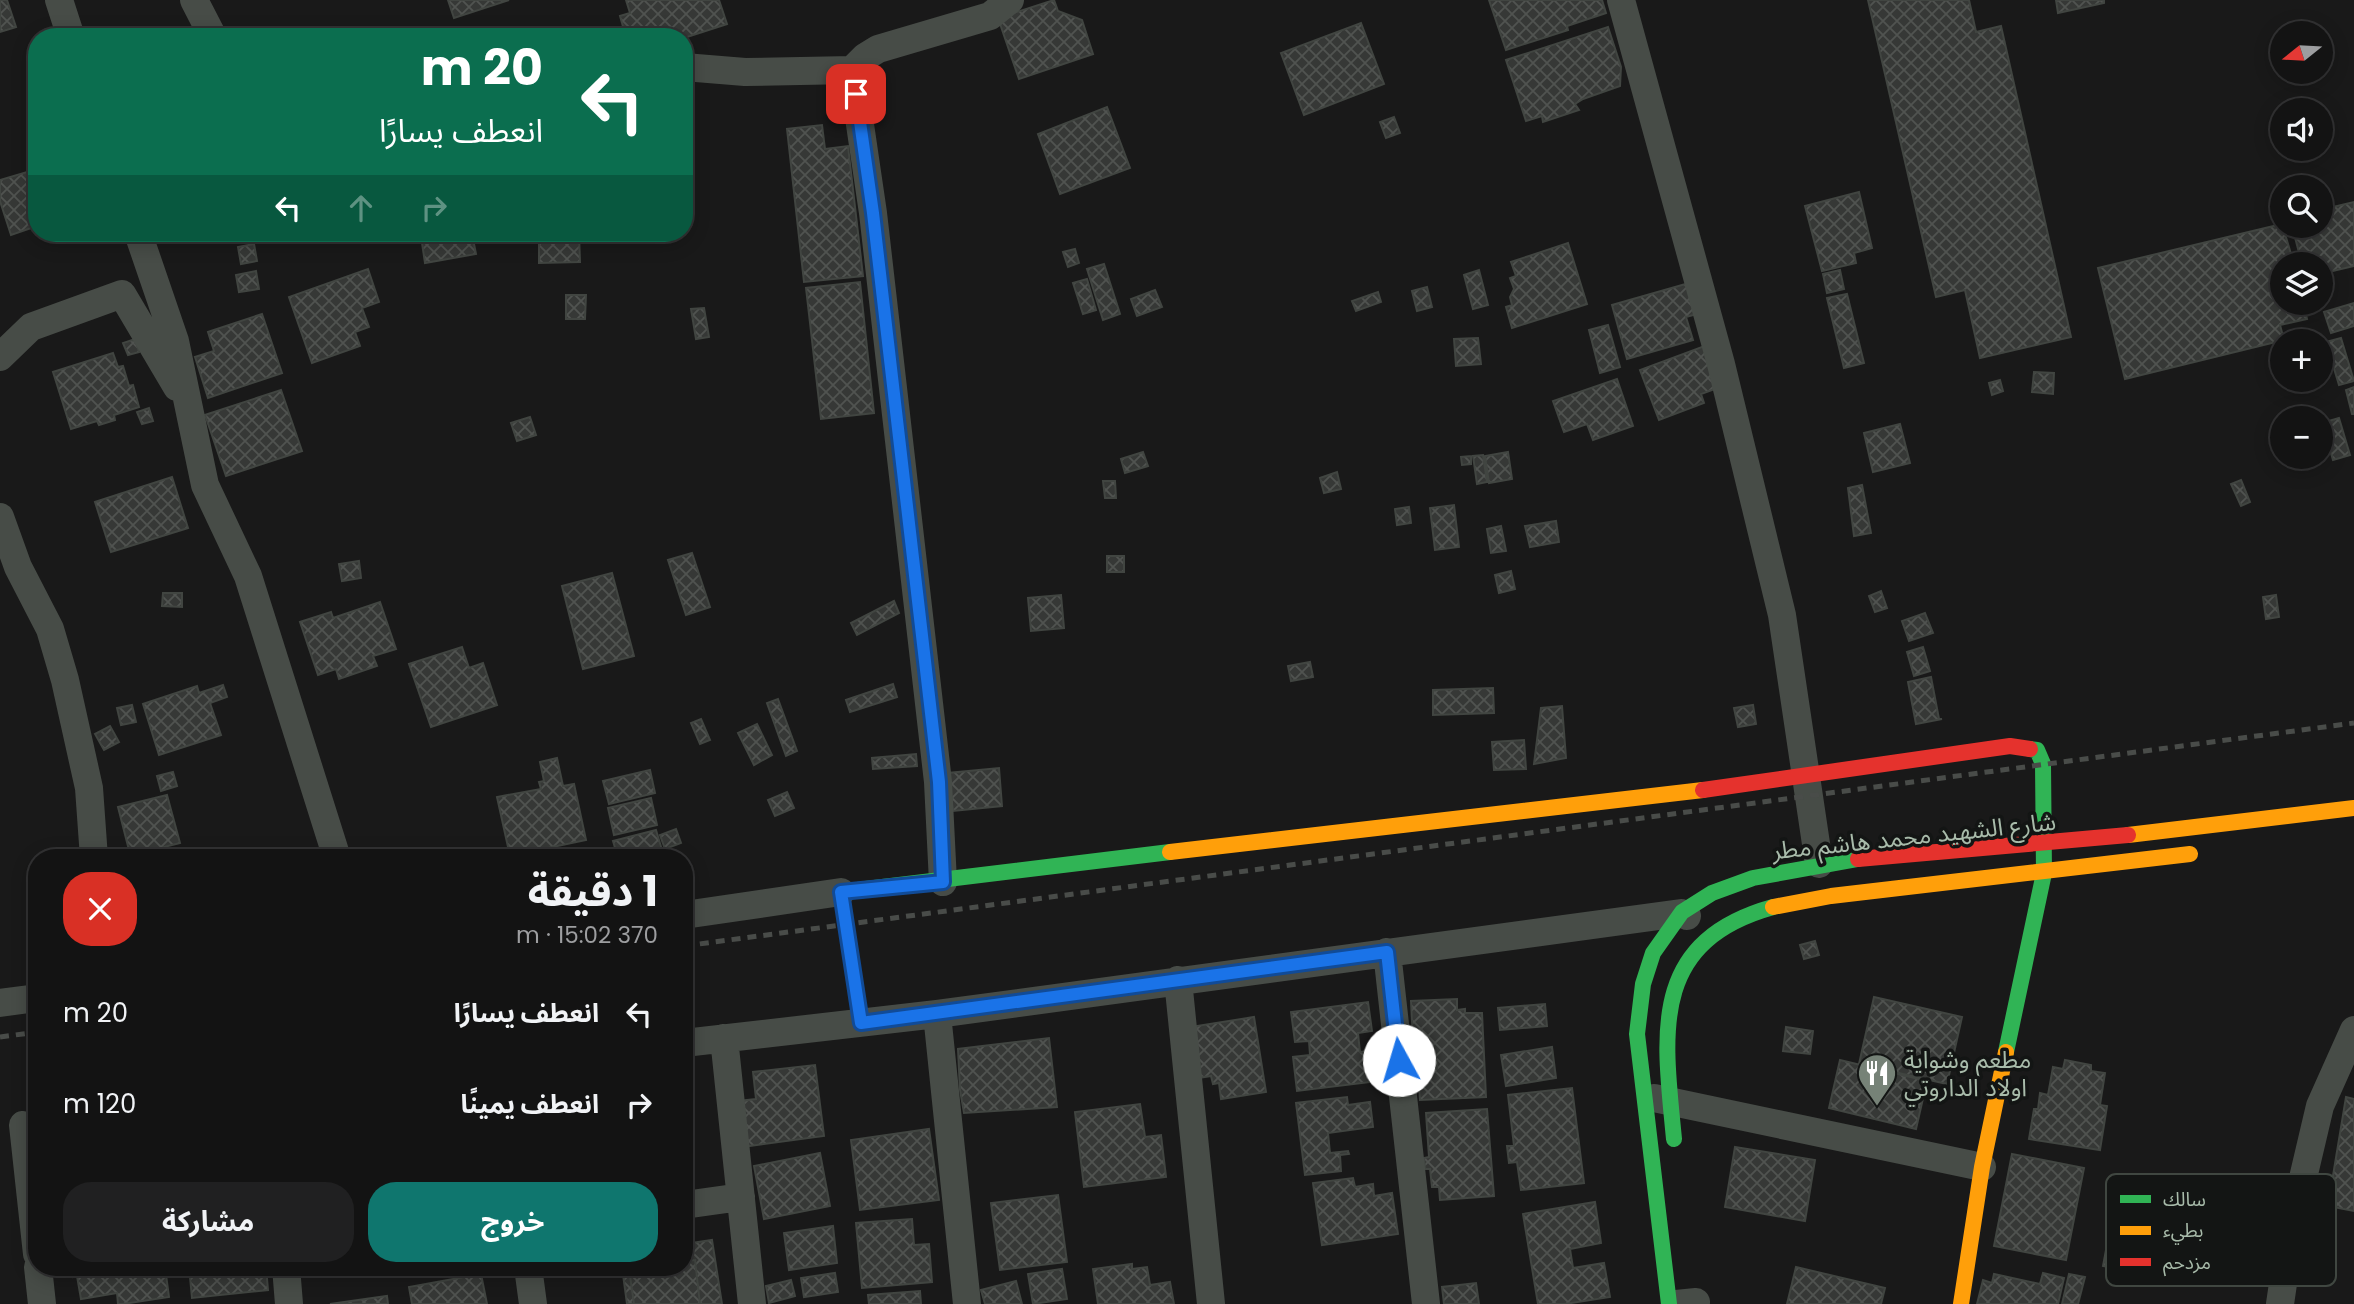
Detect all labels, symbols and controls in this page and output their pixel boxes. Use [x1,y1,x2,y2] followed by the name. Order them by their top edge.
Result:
[2270,21,2333,84] north arrow
[2270,21,2333,469] map controls
[421,34,543,102] text: 20 m
[567,56,658,147] icon: left
[826,64,886,124] pin
[837,75,875,113] icon: arrive
[2270,98,2333,161] button: sound
[379,108,543,153] text: انعطف يسارًا
[2270,175,2333,238] button: search
[269,189,307,227] icon: left
[342,189,380,227] icon: ahead
[415,189,453,227] icon: right
[2270,252,2333,315] button: layers
[2270,329,2333,392] button: +
[2270,406,2333,469] button: −
[1769,805,2058,868] street label: شارع الشهيد محمد هاشم مطر
[528,862,658,921] text: 1 دقيقة
[63,872,137,946] button: close
[516,919,658,951] text: 370 m · 15:02
[63,995,128,1031] text: 20 m
[454,995,599,1031] text: انعطف يسارًا
[620,995,658,1033] icon: left
[1362,1023,1436,1097] position arrow
[1904,1043,2031,1106] place label: مطعم وشواية اولاد الداروتي
[1856,1052,1898,1107] restaurant icon: مطعم وشواية اولاد الداروتي
[63,1086,136,1122] text: 120 m
[461,1086,599,1122] text: انعطف يمينًا
[620,1086,658,1124] icon: right
[2106,1174,2336,1286] legend
[63,1182,354,1262] button: مشاركة
[368,1182,658,1262] button: خروج
[2163,1186,2206,1213] text: سالك
[2163,1217,2203,1245] text: بطيء
[2163,1249,2211,1277] text: مزدحم

